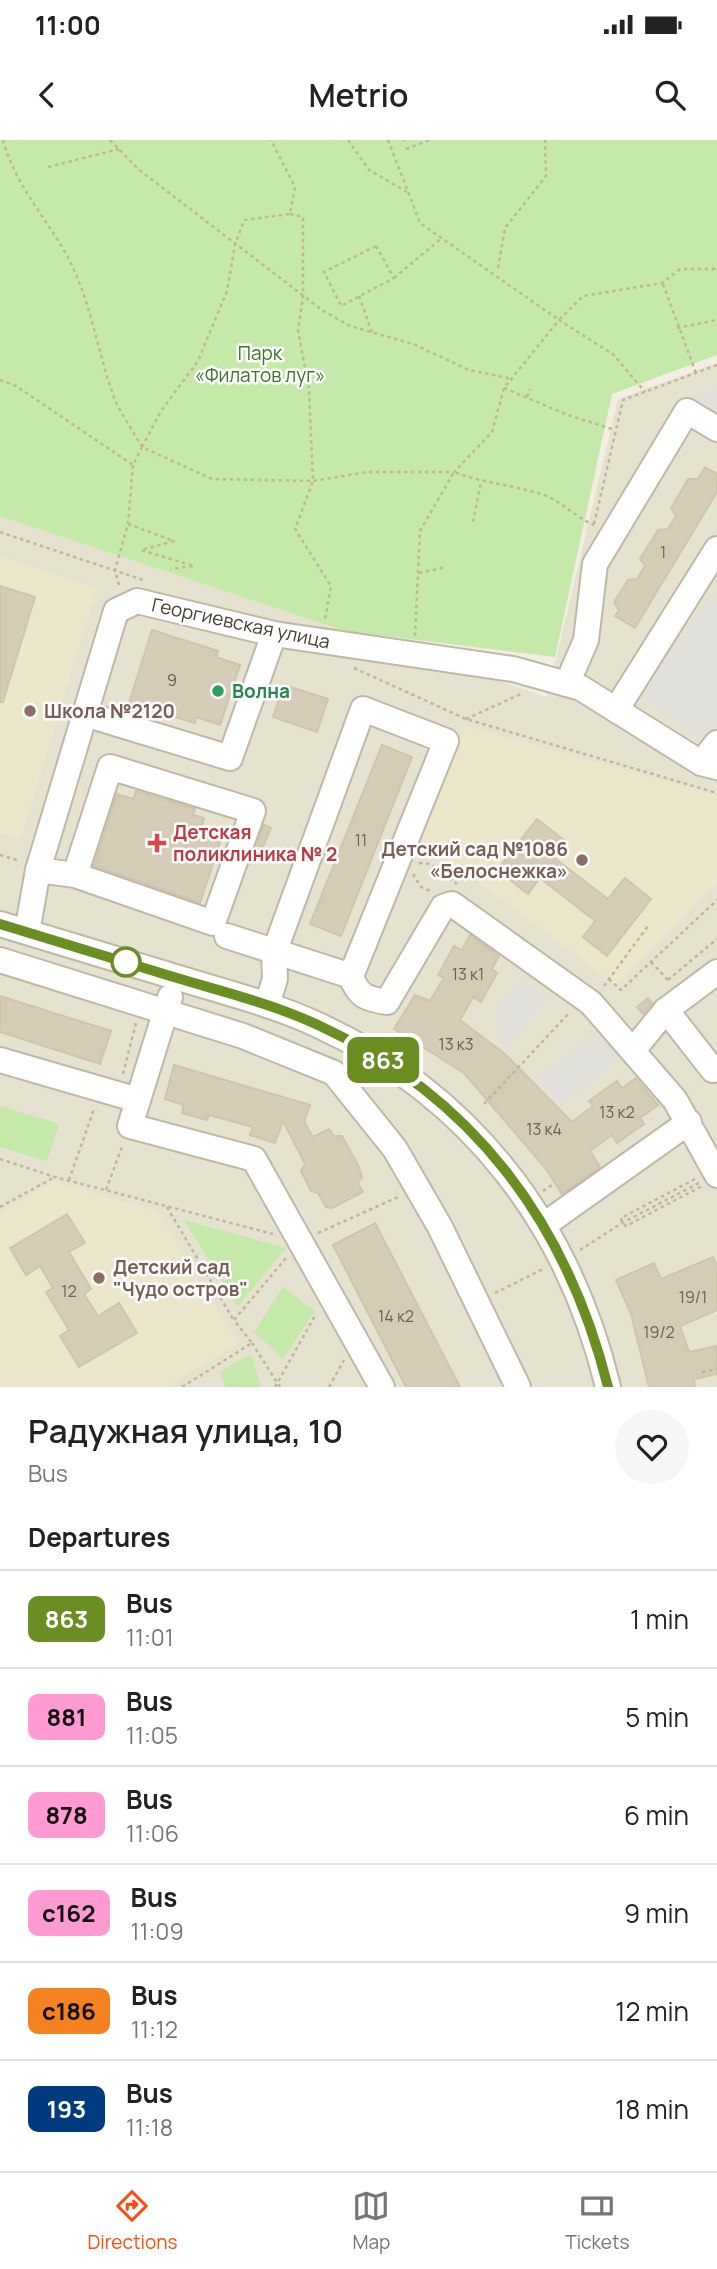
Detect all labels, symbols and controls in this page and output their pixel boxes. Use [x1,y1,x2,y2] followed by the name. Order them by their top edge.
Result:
[35,7,101,43] text: 11:00
[308,73,409,117] text: Metrio
[28,76,66,114] icon: back
[651,76,689,114] icon: search
[195,340,325,388] park label: Парк «Филатов луг»
[660,541,666,563] house number: 1
[149,591,333,655] street label: Георгиевская улица
[167,669,177,691] house number: 9
[232,678,290,704] place label: Волна
[210,683,226,699] marker: Волна
[44,698,175,724] place label: Школа №2120
[22,703,38,719] marker: Школа №2120
[173,819,337,867] place label: Детская поликлиника № 2
[355,829,367,851] house number: 11
[147,833,167,853] marker: Детская поликлиника № 2
[381,836,568,884] place label: Детский сад №1086 «Белоснежка»
[574,852,590,868] marker: Детский сад №1086 «Белоснежка»
[111,947,141,977] unlabelled marker
[452,963,484,985] house number: 13 к1
[438,1033,474,1055] house number: 13 к3
[343,1037,423,1083] line badge: 863
[361,1043,405,1076] text: 863
[599,1101,635,1123] house number: 13 к2
[526,1118,562,1140] house number: 13 к4
[113,1254,248,1302] place label: Детский сад "Чудо остров"
[91,1270,107,1286] marker: Детский сад "Чудо остров"
[61,1280,77,1302] house number: 12
[679,1286,707,1308] house number: 19/1
[378,1305,414,1327] house number: 14 к2
[643,1321,675,1343] house number: 19/2
[28,1408,343,1453] text: Радужная улица, 10
[615,1410,689,1484] button: heart
[28,1457,68,1489] text: Bus
[28,1519,170,1555] text: Departures
[126,1585,173,1621] text: Bus
[630,1601,689,1637] text: 1 min
[45,1602,88,1635] text: 863
[126,1621,174,1653] text: 11:01
[126,1683,173,1719] text: Bus
[625,1699,689,1735] text: 5 min
[47,1700,86,1733] text: 881
[126,1719,178,1751] text: 11:05
[126,1781,173,1817] text: Bus
[624,1797,689,1833] text: 6 min
[45,1798,88,1831] text: 878
[126,1817,179,1849] text: 11:06
[131,1879,177,1915] text: Bus
[624,1895,689,1931] text: 9 min
[42,1896,96,1929] text: с162
[131,1915,184,1947] text: 11:09
[131,1977,178,2013] text: Bus
[615,1993,689,2029] text: 12 min
[42,1994,96,2027] text: с186
[131,2013,178,2045] text: 11:12
[126,2075,173,2111] text: Bus
[615,2091,689,2127] text: 18 min
[47,2092,86,2125] text: 193
[126,2111,173,2143] text: 11:18
[87,2187,177,2255] tab: Directions
[352,2187,390,2255] tab: Map
[565,2187,630,2255] tab: Tickets

